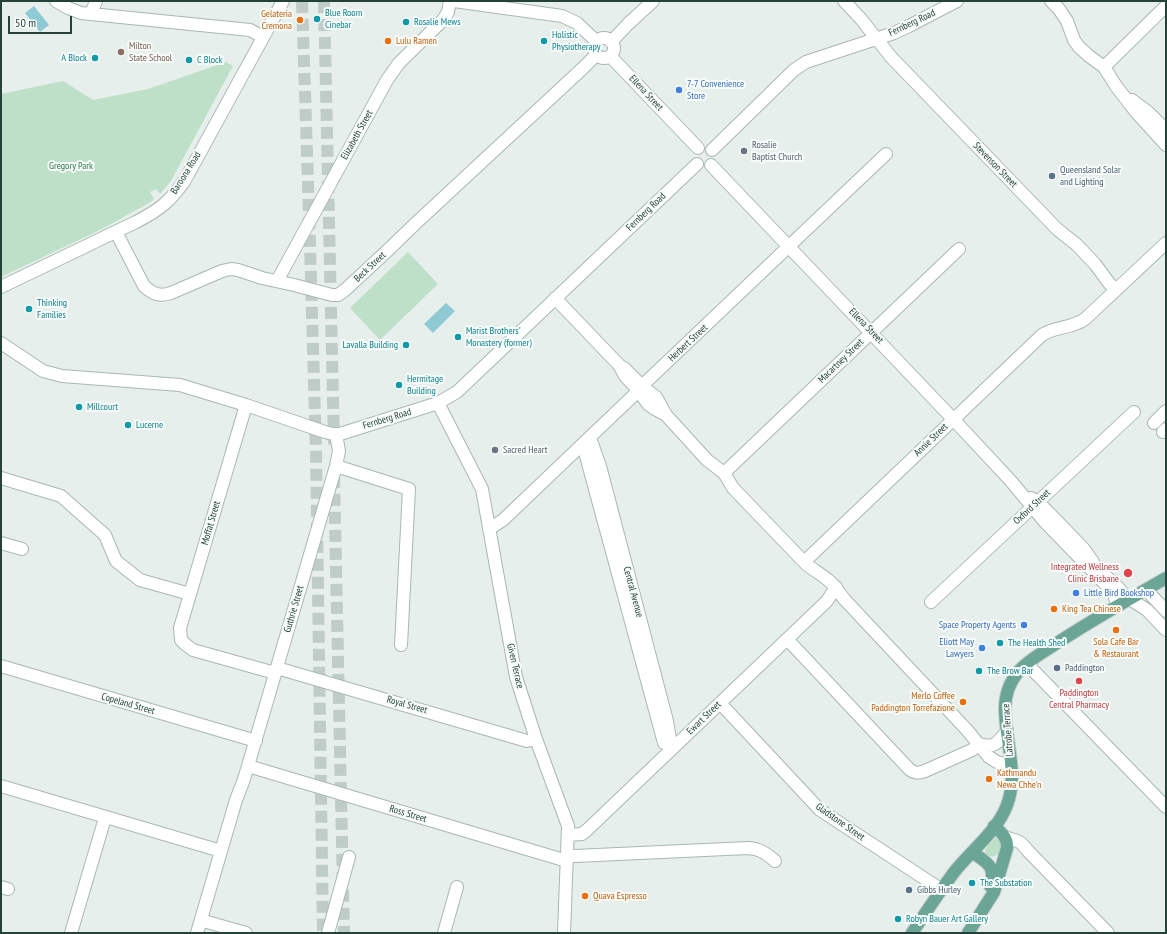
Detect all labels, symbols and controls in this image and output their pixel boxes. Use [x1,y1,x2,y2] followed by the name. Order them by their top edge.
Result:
[325,7,362,30] place label: Blue Room Cinebar
[887,7,937,39] street label: Fernberg Road
[10,8,74,34] scale bar
[261,8,292,32] place label: Gelateria Cremona
[312,14,322,24] marker: Blue Room Cinebar
[15,15,36,30] text: 50 m
[295,15,305,25] marker: Gelateria Cremona
[414,16,461,28] place label: Rosalie Mews
[401,17,411,27] marker: Rosalie Mews
[552,29,601,52] place label: Holistic Physiotherapy
[396,35,437,47] place label: Lulu Ramen
[383,36,393,46] marker: Lulu Ramen
[539,36,549,46] marker: Holistic Physiotherapy
[129,40,172,64] place label: Milton State School
[116,47,126,57] marker: Milton State School
[61,52,87,64] place label: A Block
[90,53,100,63] marker: A Block
[197,54,222,66] place label: C Block
[184,55,194,65] marker: C Block
[627,73,665,113] street label: Ellena Street
[687,78,744,102] place label: 7-7 Convenience Store
[674,85,684,95] marker: 7-7 Convenience Store
[338,108,376,162] street label: Elizabeth Street
[752,139,802,162] place label: Rosalie Baptist Church
[970,140,1020,190] street label: Stevenson Street
[739,146,749,156] marker: Rosalie Baptist Church
[168,150,204,196] street label: Baroona Road
[49,160,93,172] park label: Gregory Park
[1060,164,1121,188] place label: Queensland Solar and Lighting
[1047,171,1057,181] marker: Queensland Solar and Lighting
[624,190,668,234] street label: Fernberg Road
[352,249,388,285] street label: Beck Street
[37,297,67,320] place label: Thinking Families
[24,304,34,314] marker: Thinking Families
[846,306,886,346] street label: Ellena Street
[666,322,710,364] street label: Herbert Street
[466,325,531,348] place label: Marist Brothers' Monastery (former)
[453,332,463,342] marker: Marist Brothers' Monastery (former)
[816,336,866,386] street label: Macartney Street
[343,339,398,351] place label: Lavalla Building
[401,340,411,350] marker: Lavalla Building
[407,373,443,396] place label: Hermitage Building
[394,380,404,390] marker: Hermitage Building
[87,401,118,413] place label: Millcourt
[74,402,84,412] marker: Millcourt
[361,406,413,432] street label: Fernberg Road
[136,419,163,431] place label: Lucerne
[123,420,133,430] marker: Lucerne
[911,421,951,459] street label: Annie Street
[503,444,547,456] place label: Sacred Heart
[490,445,500,455] marker: Sacred Heart
[1011,487,1053,527] street label: Oxford Street
[199,500,223,546] street label: Moffat Street
[1051,561,1119,584] place label: Integrated Wellness Clinic Brisbane
[620,565,646,619] street label: Central Avenue
[1122,567,1134,579] marker: Integrated Wellness Clinic Brisbane
[282,584,306,634] street label: Guthrie Street
[1084,587,1154,599] place label: Little Bird Bookshop
[1071,588,1081,598] marker: Little Bird Bookshop
[1062,603,1121,615] place label: King Tea Chinese
[1049,604,1059,614] marker: King Tea Chinese
[939,619,1016,631] place label: Space Property Agents
[1019,620,1029,630] marker: Space Property Agents
[1111,625,1121,635] marker: Sola Cafe Bar & Restaurant
[939,636,974,660] place label: Eliott May Lawyers
[1093,636,1139,660] place label: Sola Cafe Bar & Restaurant
[1008,637,1065,649] place label: The Health Shed
[995,638,1005,648] marker: The Health Shed
[504,642,526,690] street label: Given Terrace
[977,643,987,653] marker: Eliott May Lawyers
[1065,662,1104,674] place label: Paddington
[1052,663,1062,673] marker: Paddington
[987,665,1033,677] place label: The Brow Bar
[974,666,984,676] marker: The Brow Bar
[1074,676,1084,686] marker: Paddington Central Pharmacy
[1049,687,1109,710] place label: Paddington Central Pharmacy
[871,690,955,714] place label: Merlo Coffee Paddington Torrefazione
[100,691,156,717] street label: Copeland Street
[385,694,429,716] street label: Royal Street
[958,697,968,707] marker: Merlo Coffee Paddington Torrefazione
[684,699,724,737] street label: Ewart Street
[1000,703,1016,757] street label: Latrobe Terrace
[997,767,1042,790] place label: Kathmandu Newa Chhe'n
[984,774,994,784] marker: Kathmandu Newa Chhe'n
[813,801,867,843] street label: Gladstone Street
[388,803,428,825] street label: Ross Street
[980,877,1032,889] place label: The Substation
[967,878,977,888] marker: The Substation
[917,884,961,896] place label: Gibbs Hurley
[904,885,914,895] marker: Gibbs Hurley
[593,890,647,902] place label: Quava Espresso
[580,891,590,901] marker: Quava Espresso
[906,913,988,925] place label: Robyn Bauer Art Gallery
[893,914,903,924] marker: Robyn Bauer Art Gallery

